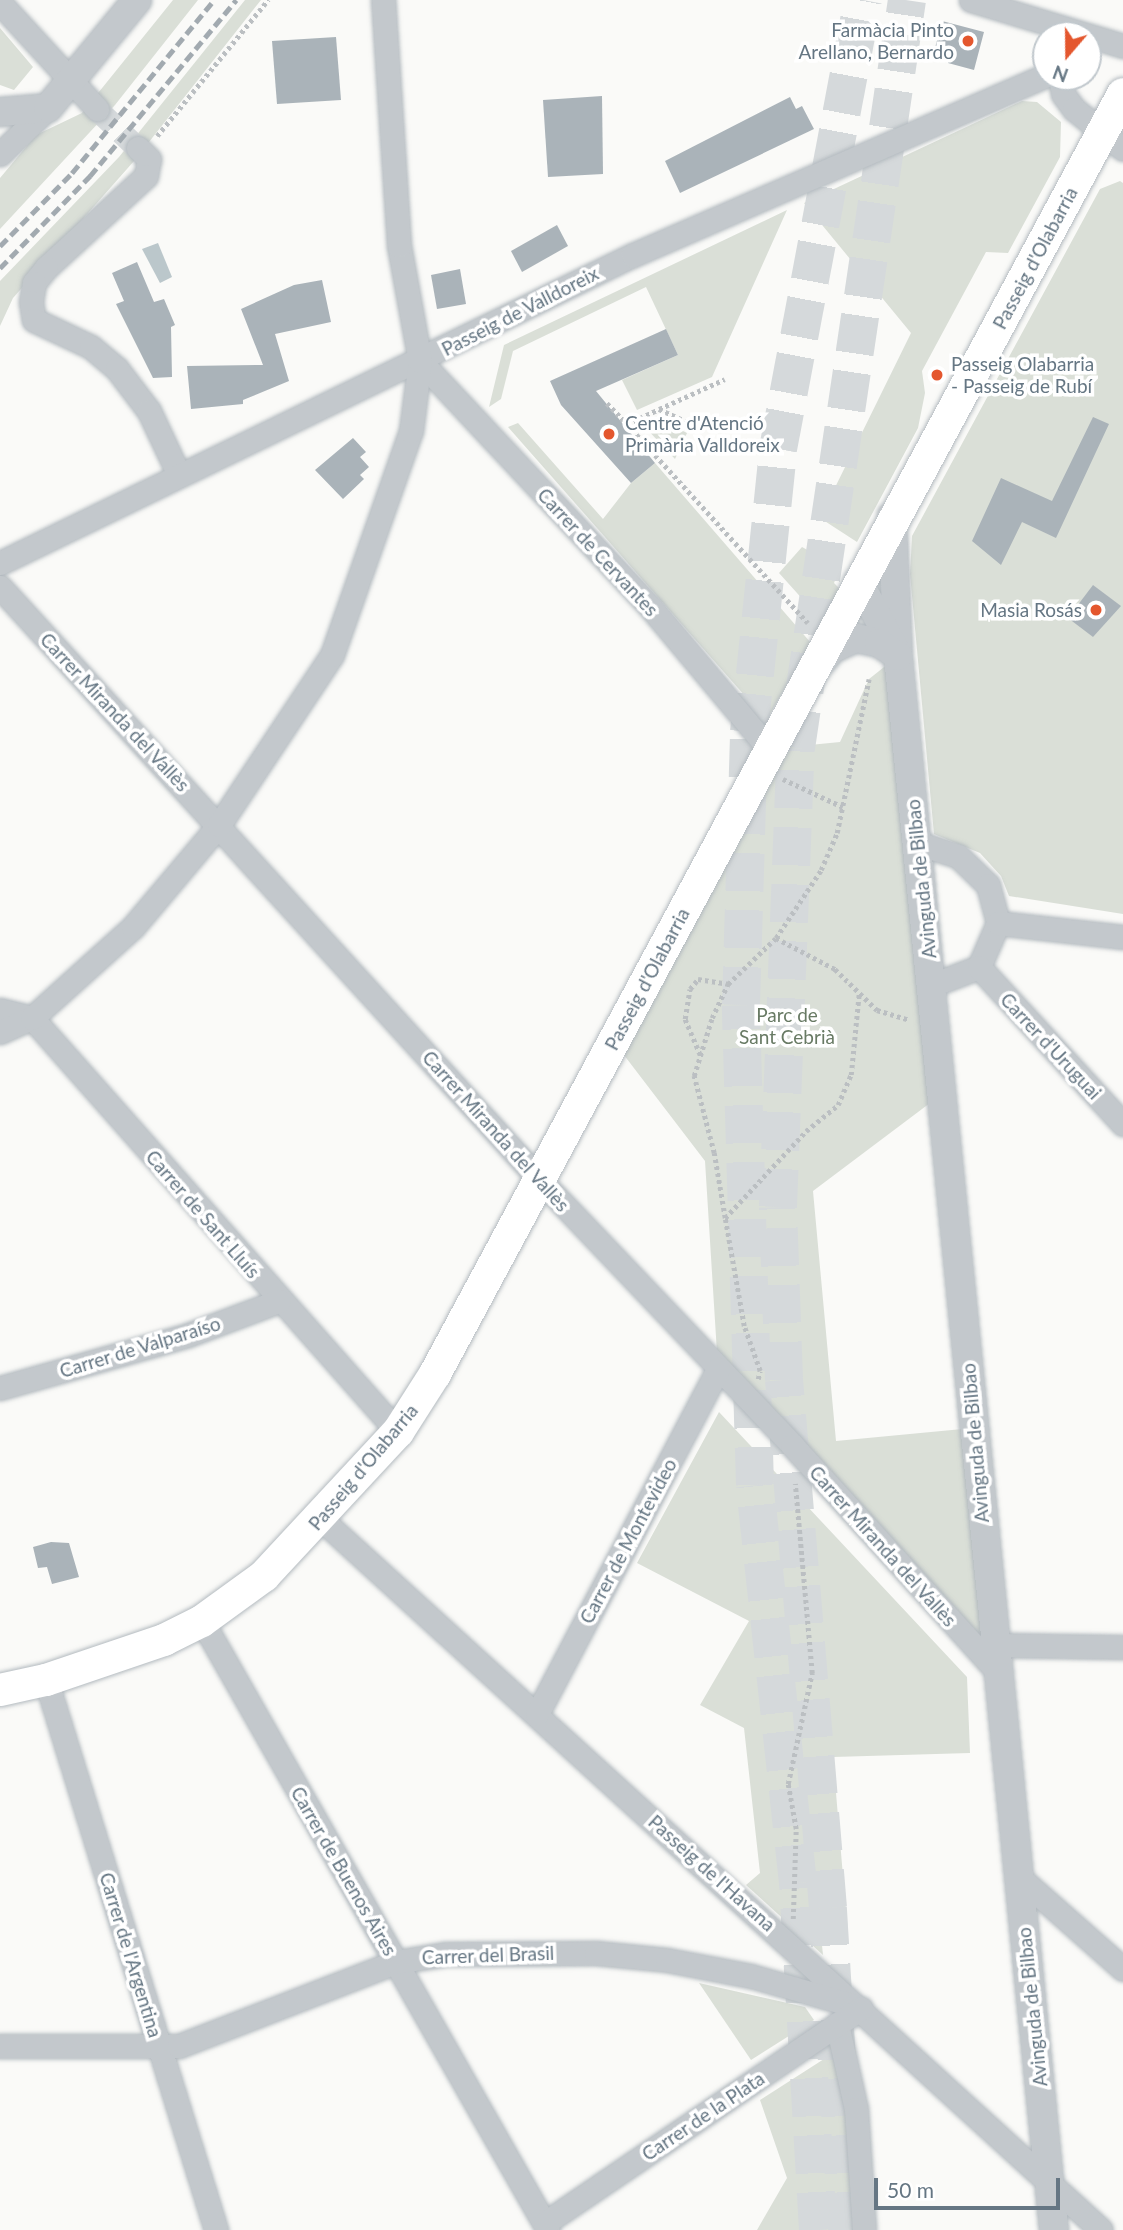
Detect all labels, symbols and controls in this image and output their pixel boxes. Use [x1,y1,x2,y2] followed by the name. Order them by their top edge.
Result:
[799,19,954,63] place label: Farmàcia Pinto Arellano, Bernardo
[1032,21,1102,91] north arrow
[960,33,976,49] marker: Farmàcia Pinto Arellano, Bernardo
[1050,61,1071,88] text: N
[988,183,1082,333] street label: Passeig d'Olabarria
[437,261,603,361] street label: Passeig de Valldoreix
[951,353,1094,397] place label: Passeig Olabarria - Passeig de Rubí
[929,367,945,383] marker: Passeig Olabarria - Passeig de Rubí
[625,412,780,456] place label: Centre d'Atenció Primària Valldoreix
[599,424,619,444] marker: Centre d'Atenció Primària Valldoreix
[533,483,663,621] street label: Carrer de Cervantes
[980,599,1082,621] place label: Masia Rosás
[1088,602,1104,618] marker: Masia Rosás
[35,628,195,796] street label: Carrer Miranda del Vallès
[901,798,941,960] street label: Avinguda de Bilbao
[600,904,694,1054] street label: Passeig d'Olabarria
[996,988,1106,1104] street label: Carrer d'Uruguai
[739,1004,835,1048] park label: Parc de Sant Cebrià
[417,1046,575,1216] street label: Carrer Miranda del Vallès
[141,1145,265,1283] street label: Carrer de Sant Lluís
[56,1312,224,1382] street label: Carrer de Valparaíso
[957,1362,993,1524] street label: Avinguda de Bilbao
[304,1399,422,1535] street label: Passeig d'Olabarria
[575,1454,681,1628] street label: Carrer de Montevideo
[804,1461,962,1631] street label: Carrer Miranda del Vallès
[286,1782,402,1960] street label: Carrer de Buenos Aires
[644,1810,780,1936] street label: Passeig de l'Havana
[95,1870,167,2040] street label: Carrer de l'Argentina
[1012,1926,1052,2088] street label: Avinguda de Bilbao
[421,1941,555,1969] street label: Carrer del Brasil
[637,2067,769,2165] street label: Carrer de la Plata
[878,2164,1064,2208] scale bar
[887,2177,934,2202] text: 50 m

